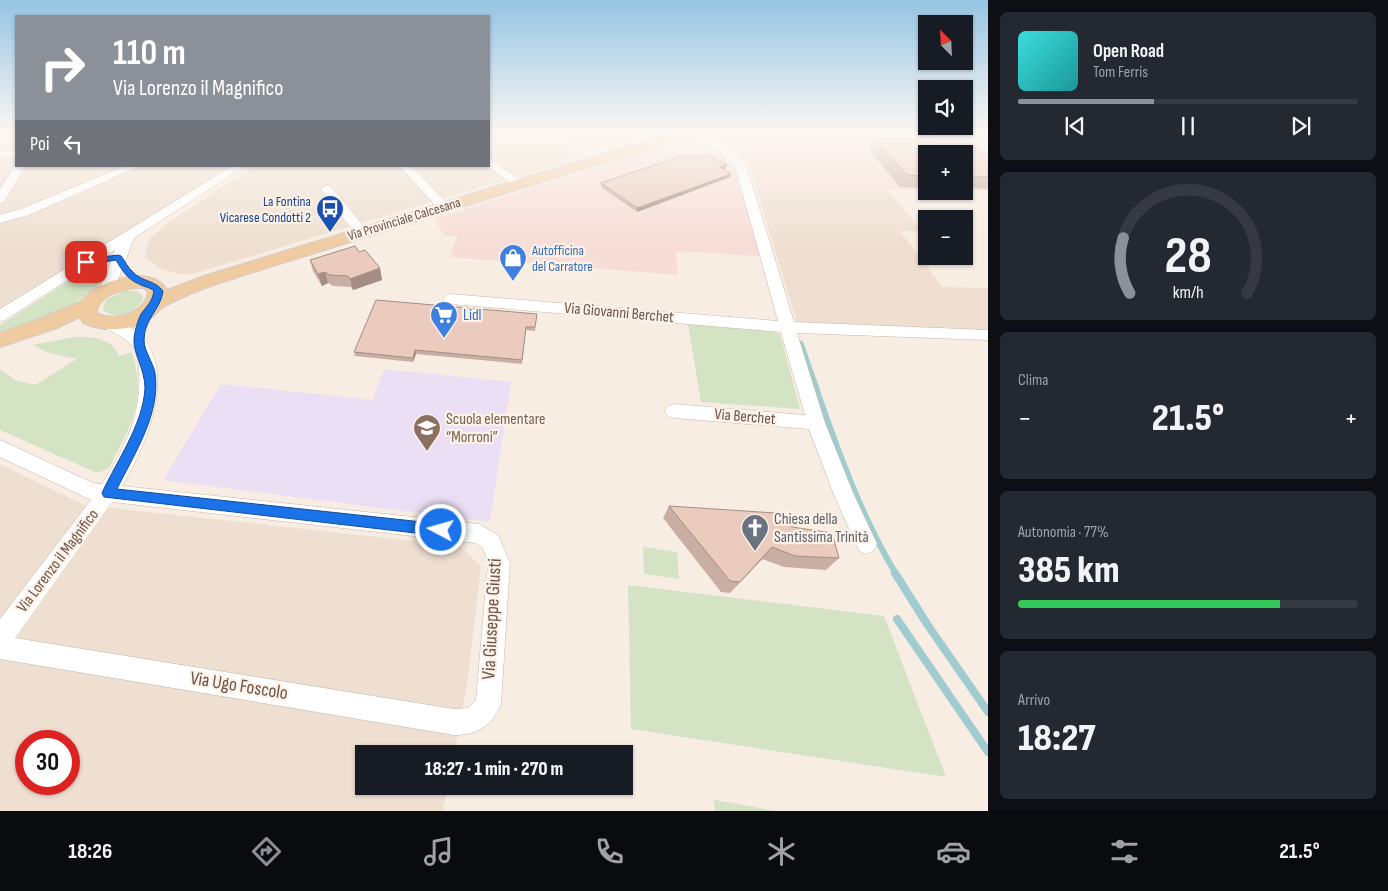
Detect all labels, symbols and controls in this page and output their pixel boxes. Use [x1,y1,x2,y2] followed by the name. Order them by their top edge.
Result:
[918,15,972,70] north arrow
[918,15,973,265] map controls
[113,32,186,75] text: 110 m
[30,35,95,100] icon: right
[1093,40,1164,63] text: Open Road
[1093,63,1148,82] text: Tom Ferris
[113,75,283,102] text: Via Lorenzo il Magnifico
[918,80,973,135] button: sound
[1061,112,1089,140] icon: previous
[1174,112,1202,140] icon: pause
[1287,112,1315,140] icon: next
[59,130,87,158] icon: left
[30,133,49,156] text: Poi
[918,145,973,200] button: +
[220,193,311,226] place label: La Fontina Vicarese Condotti 2
[315,194,345,233] bus stop icon: La Fontina Vicarese Condotti 2
[345,194,463,244] street label: Via Provinciale Calcesana
[918,210,973,265] button: −
[1164,225,1212,288] text: 28
[65,241,107,283] pin
[531,242,593,275] place label: Autofficina del Carratore
[498,243,528,282] shop icon: Autofficina del Carratore
[72,248,100,276] icon: arrive
[1173,282,1203,303] text: km/h
[563,299,675,327] street label: Via Giovanni Berchet
[429,300,459,339] supermarket icon: Lidl
[463,306,482,325] place label: Lidl
[1018,371,1048,390] text: Clima
[1152,396,1224,441] text: 21.5°
[1018,402,1032,435] text: −
[1344,402,1358,435] text: +
[714,405,776,429] street label: Via Berchet
[446,410,546,447] place label: Scuola elementare “Morroni”
[412,413,442,452] school or university icon: Scuola elementare “Morroni”
[414,503,466,555] position arrow
[13,506,103,616] street label: Via Lorenzo il Magnifico
[774,510,869,547] place label: Chiesa della Santissima Trinità
[740,513,770,552] church icon: Chiesa della Santissima Trinità
[1018,523,1109,542] text: Autonomia · 77%
[1018,548,1120,593] text: 385 km
[477,558,507,680] street label: Via Giuseppe Giusti
[188,667,290,705] street label: Via Ugo Foscolo
[1018,691,1050,710] text: Arrivo
[1018,716,1095,761] text: 18:27
[15,730,80,795] speed limit sign: 30
[425,758,563,781] text: 18:27 · 1 min · 270 m
[249,834,284,869] icon: directions
[421,834,456,869] icon: music
[592,834,627,869] icon: phone
[764,834,799,869] icon: climate
[936,834,971,869] icon: car
[1107,834,1142,869] icon: filters
[68,838,112,865] text: 18:26
[1279,838,1320,865] text: 21.5°

